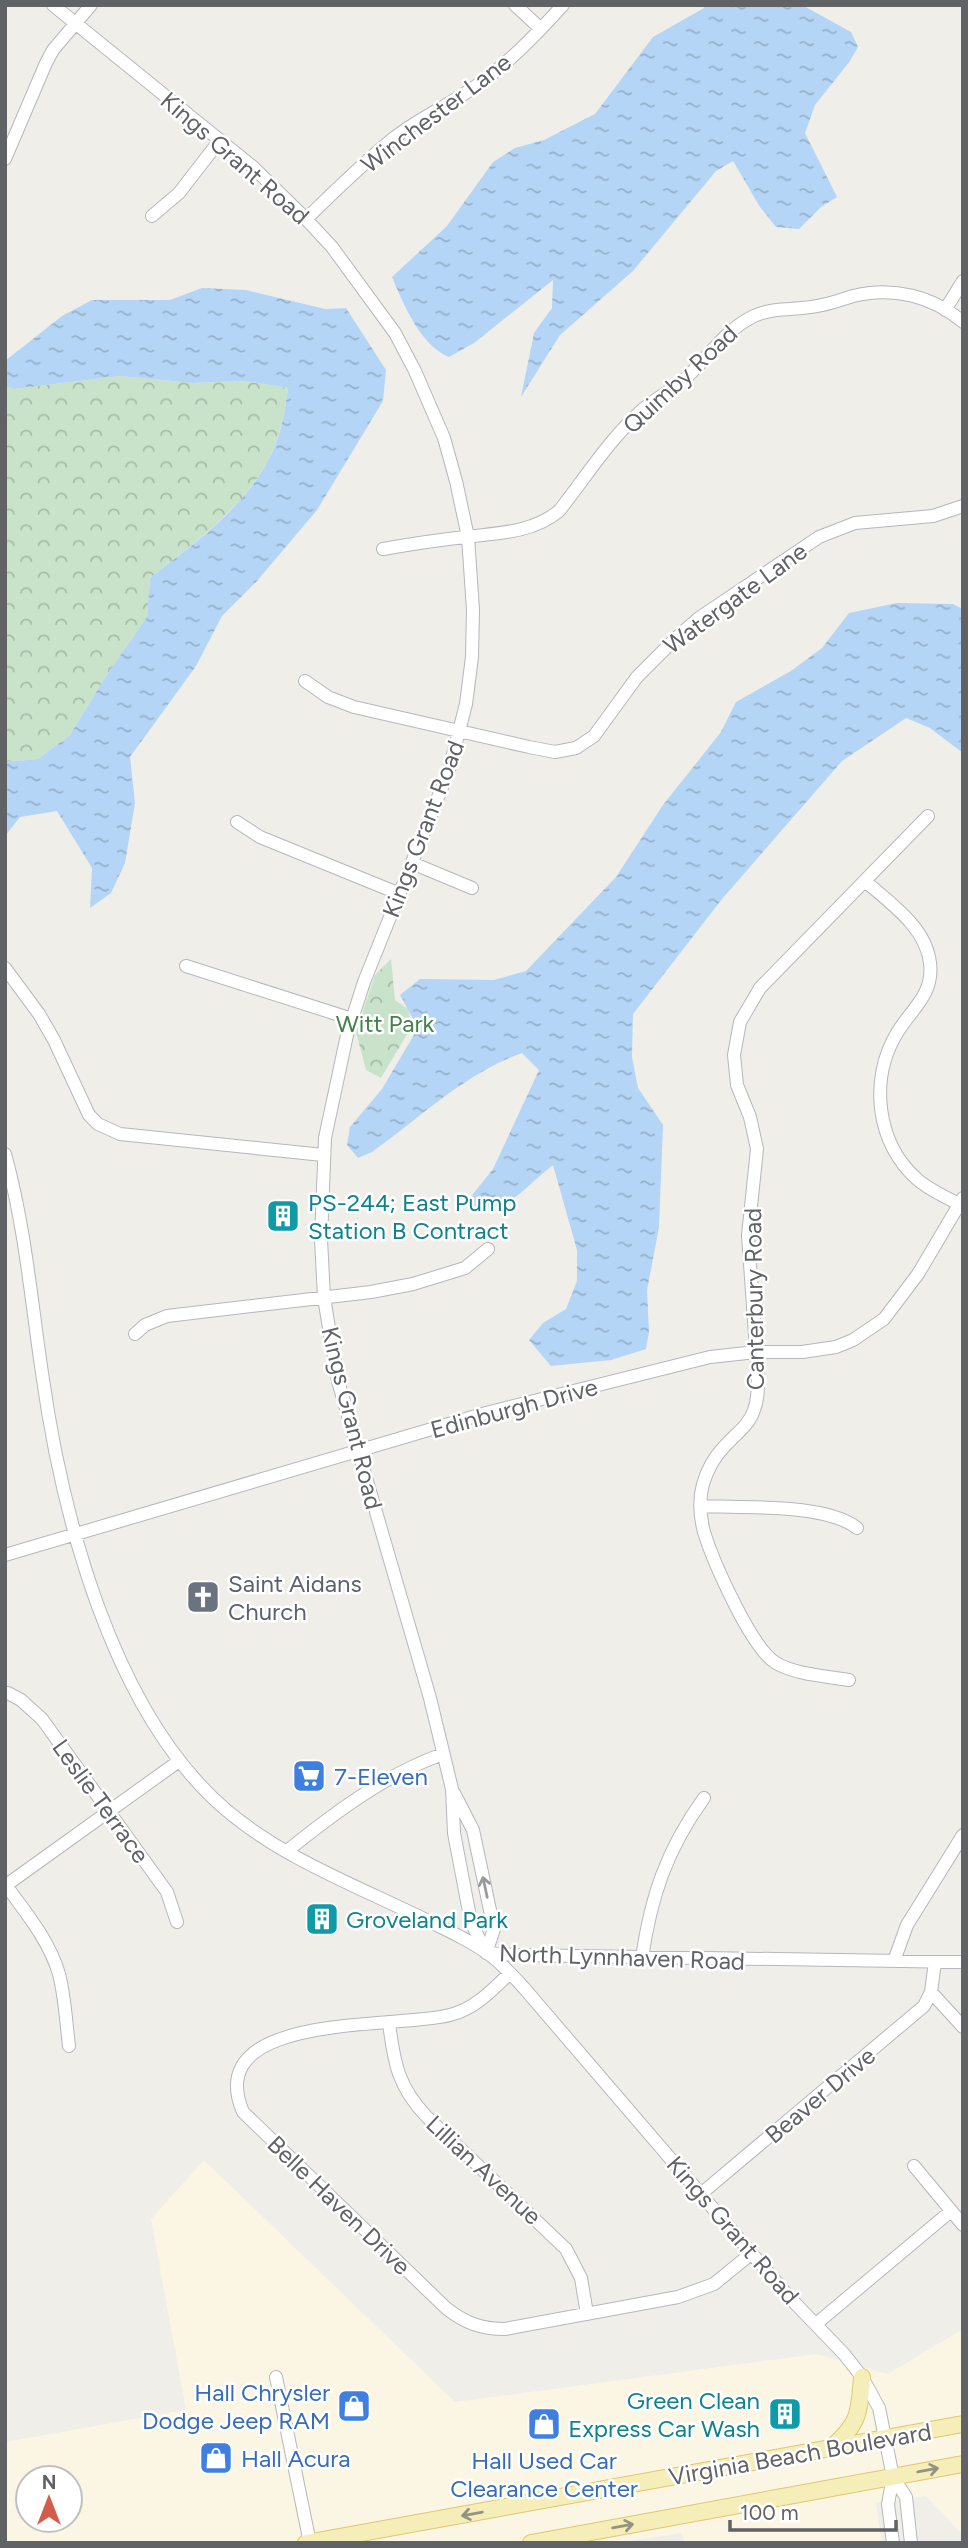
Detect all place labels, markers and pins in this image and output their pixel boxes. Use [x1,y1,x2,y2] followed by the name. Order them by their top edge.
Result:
[308,1188,516,1245] place label: PS-244; East Pump Station B Contract
[264,1197,302,1235] building icon: PS-244; East Pump Station B Contract
[228,1569,362,1626] place label: Saint Aidans Church
[184,1578,222,1616] church icon: Saint Aidans Church
[290,1757,328,1795] supermarket icon: 7-Eleven
[334,1762,428,1791] place label: 7-Eleven
[303,1900,341,1938] building icon: Groveland Park
[346,1905,508,1934] place label: Groveland Park
[142,2378,330,2435] place label: Hall Chrysler Dodge Jeep RAM
[568,2386,760,2443] place label: Green Clean Express Car Wash
[335,2387,373,2425] shop icon: Hall Chrysler Dodge Jeep RAM
[766,2395,804,2433] building icon: Green Clean Express Car Wash
[525,2405,563,2443] shop icon: Hall Used Car Clearance Center
[197,2439,235,2477] shop icon: Hall Acura
[241,2444,351,2473] place label: Hall Acura
[450,2446,638,2503] place label: Hall Used Car Clearance Center

